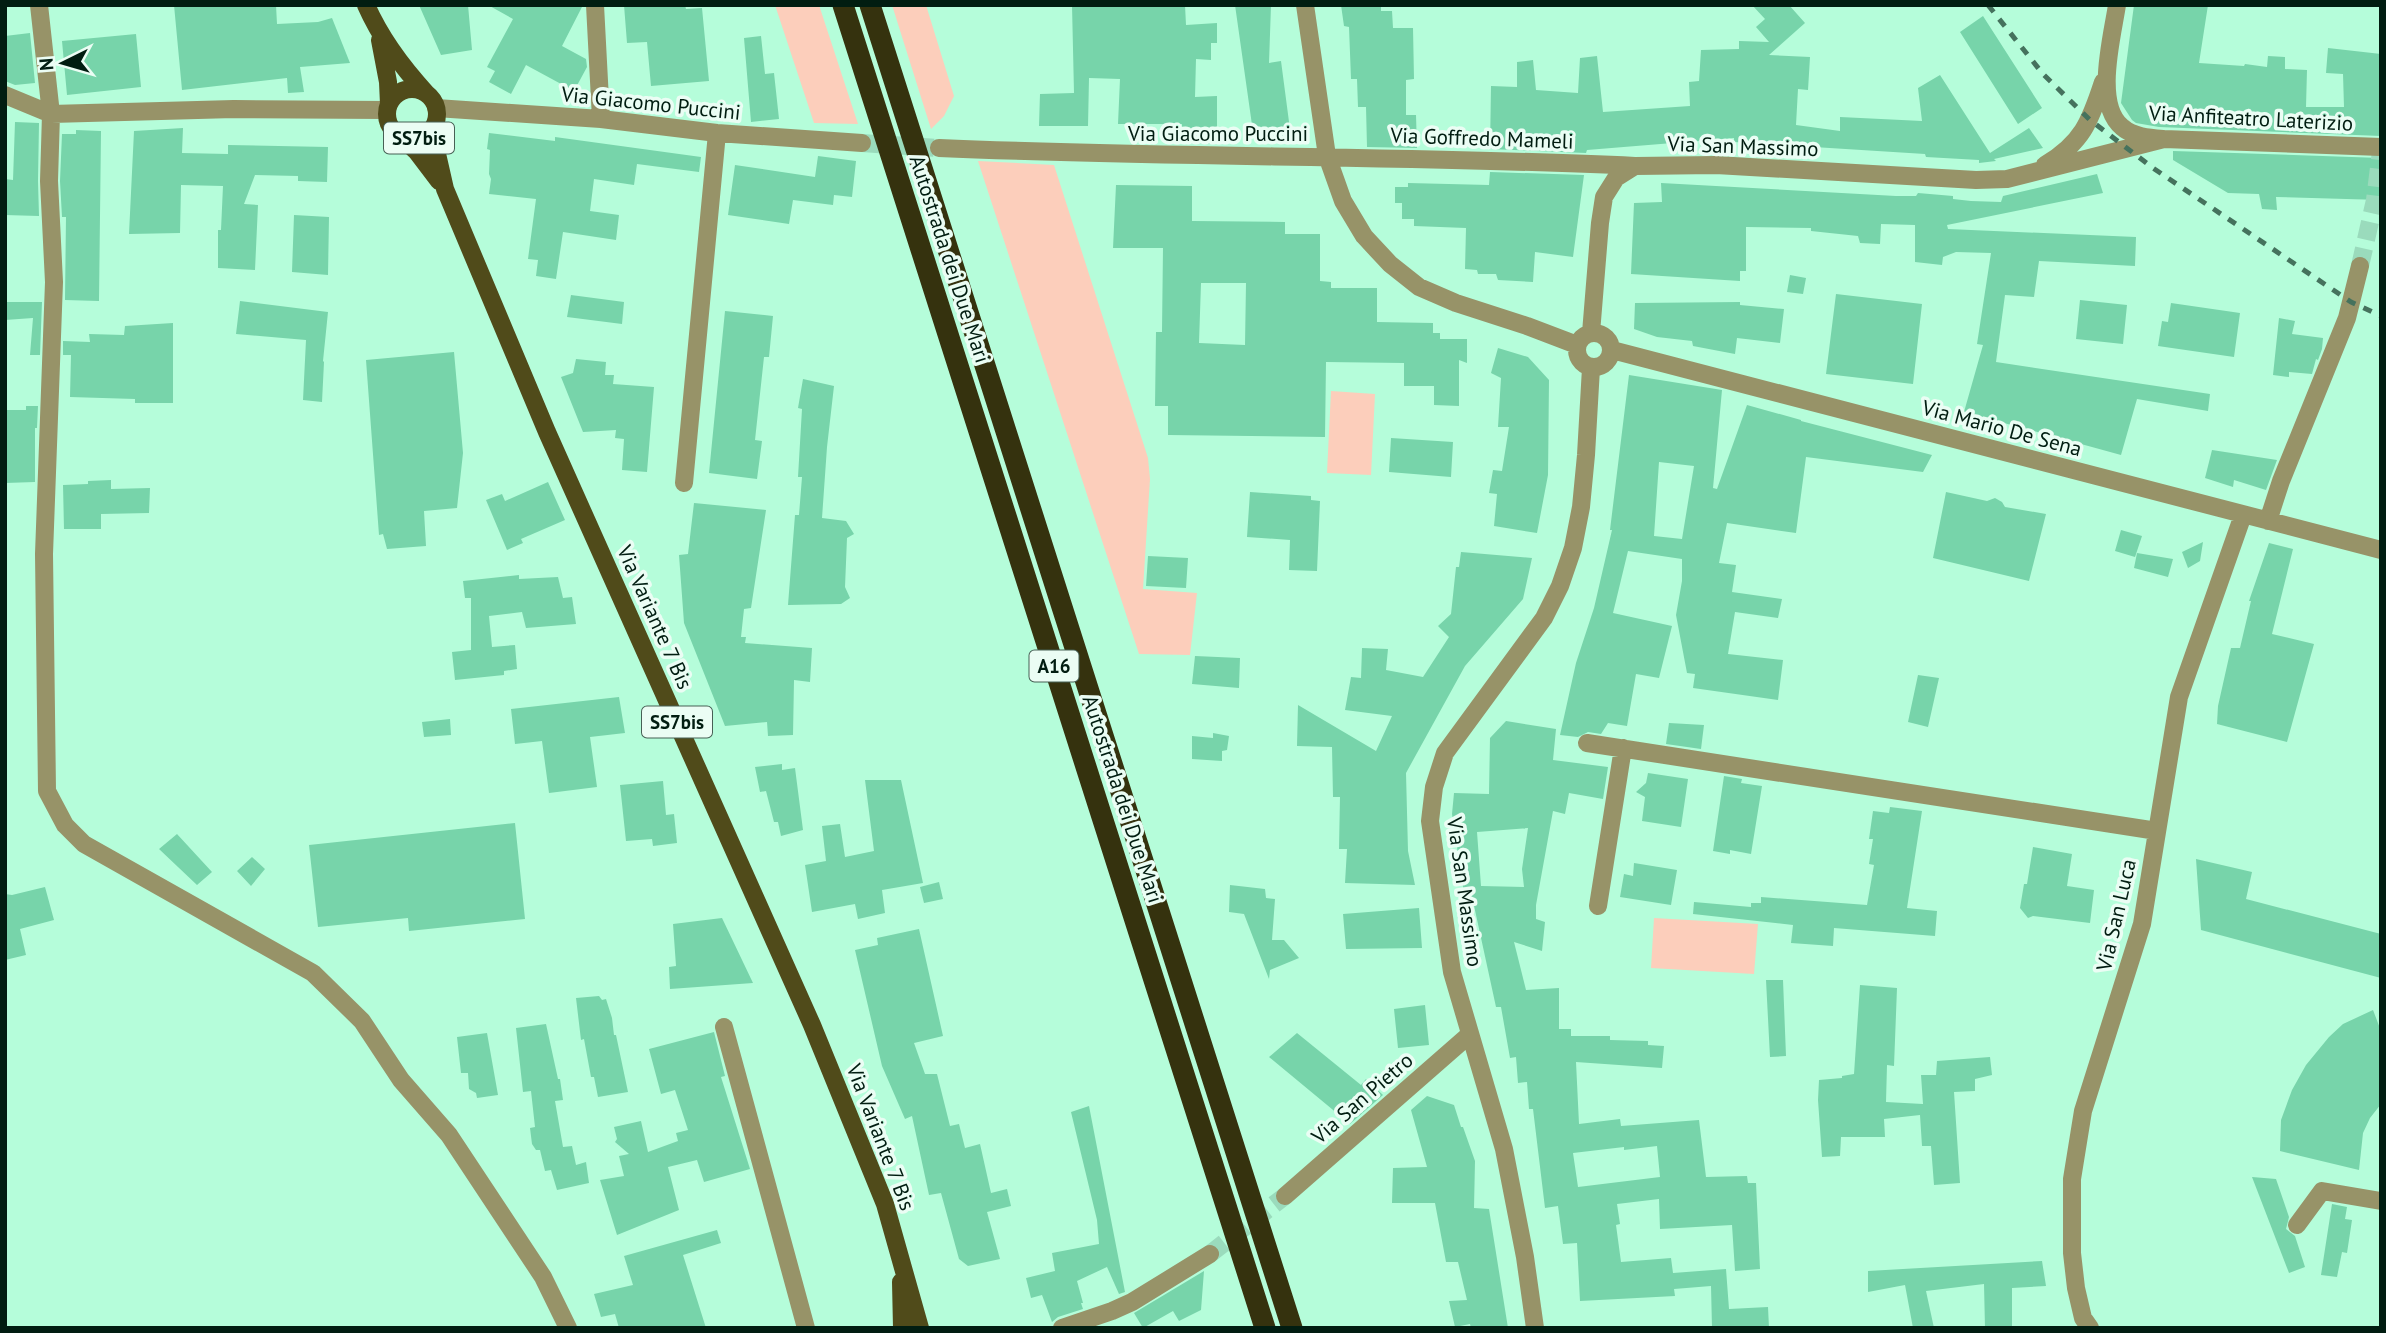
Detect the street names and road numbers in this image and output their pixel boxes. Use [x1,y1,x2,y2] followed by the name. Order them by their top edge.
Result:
[559,80,742,126] street label: Via Giacomo Puccini
[2147,99,2354,137] street label: Via Anfiteatro Laterizio
[1127,120,1308,147] street label: Via Giacomo Puccini
[1389,121,1574,155] street label: Via Goffredo Mameli
[384,122,454,154] road number: SS7bis
[1666,130,1819,162] street label: Via San Massimo
[904,152,996,366] street label: Autostrada dei Due Mari
[1918,393,2085,462] street label: Via Mario De Sena
[611,540,699,693] street label: Via Variante 7 Bis
[1030,650,1078,681] road number: A16
[1077,692,1169,906] street label: Autostrada dei Due Mari
[642,706,712,737] road number: SS7bis
[1441,814,1489,969] street label: Via San Massimo
[2090,856,2142,974] street label: Via San Luca
[1305,1047,1418,1150] street label: Via San Pietro
[840,1059,921,1214] street label: Via Variante 7 Bis

